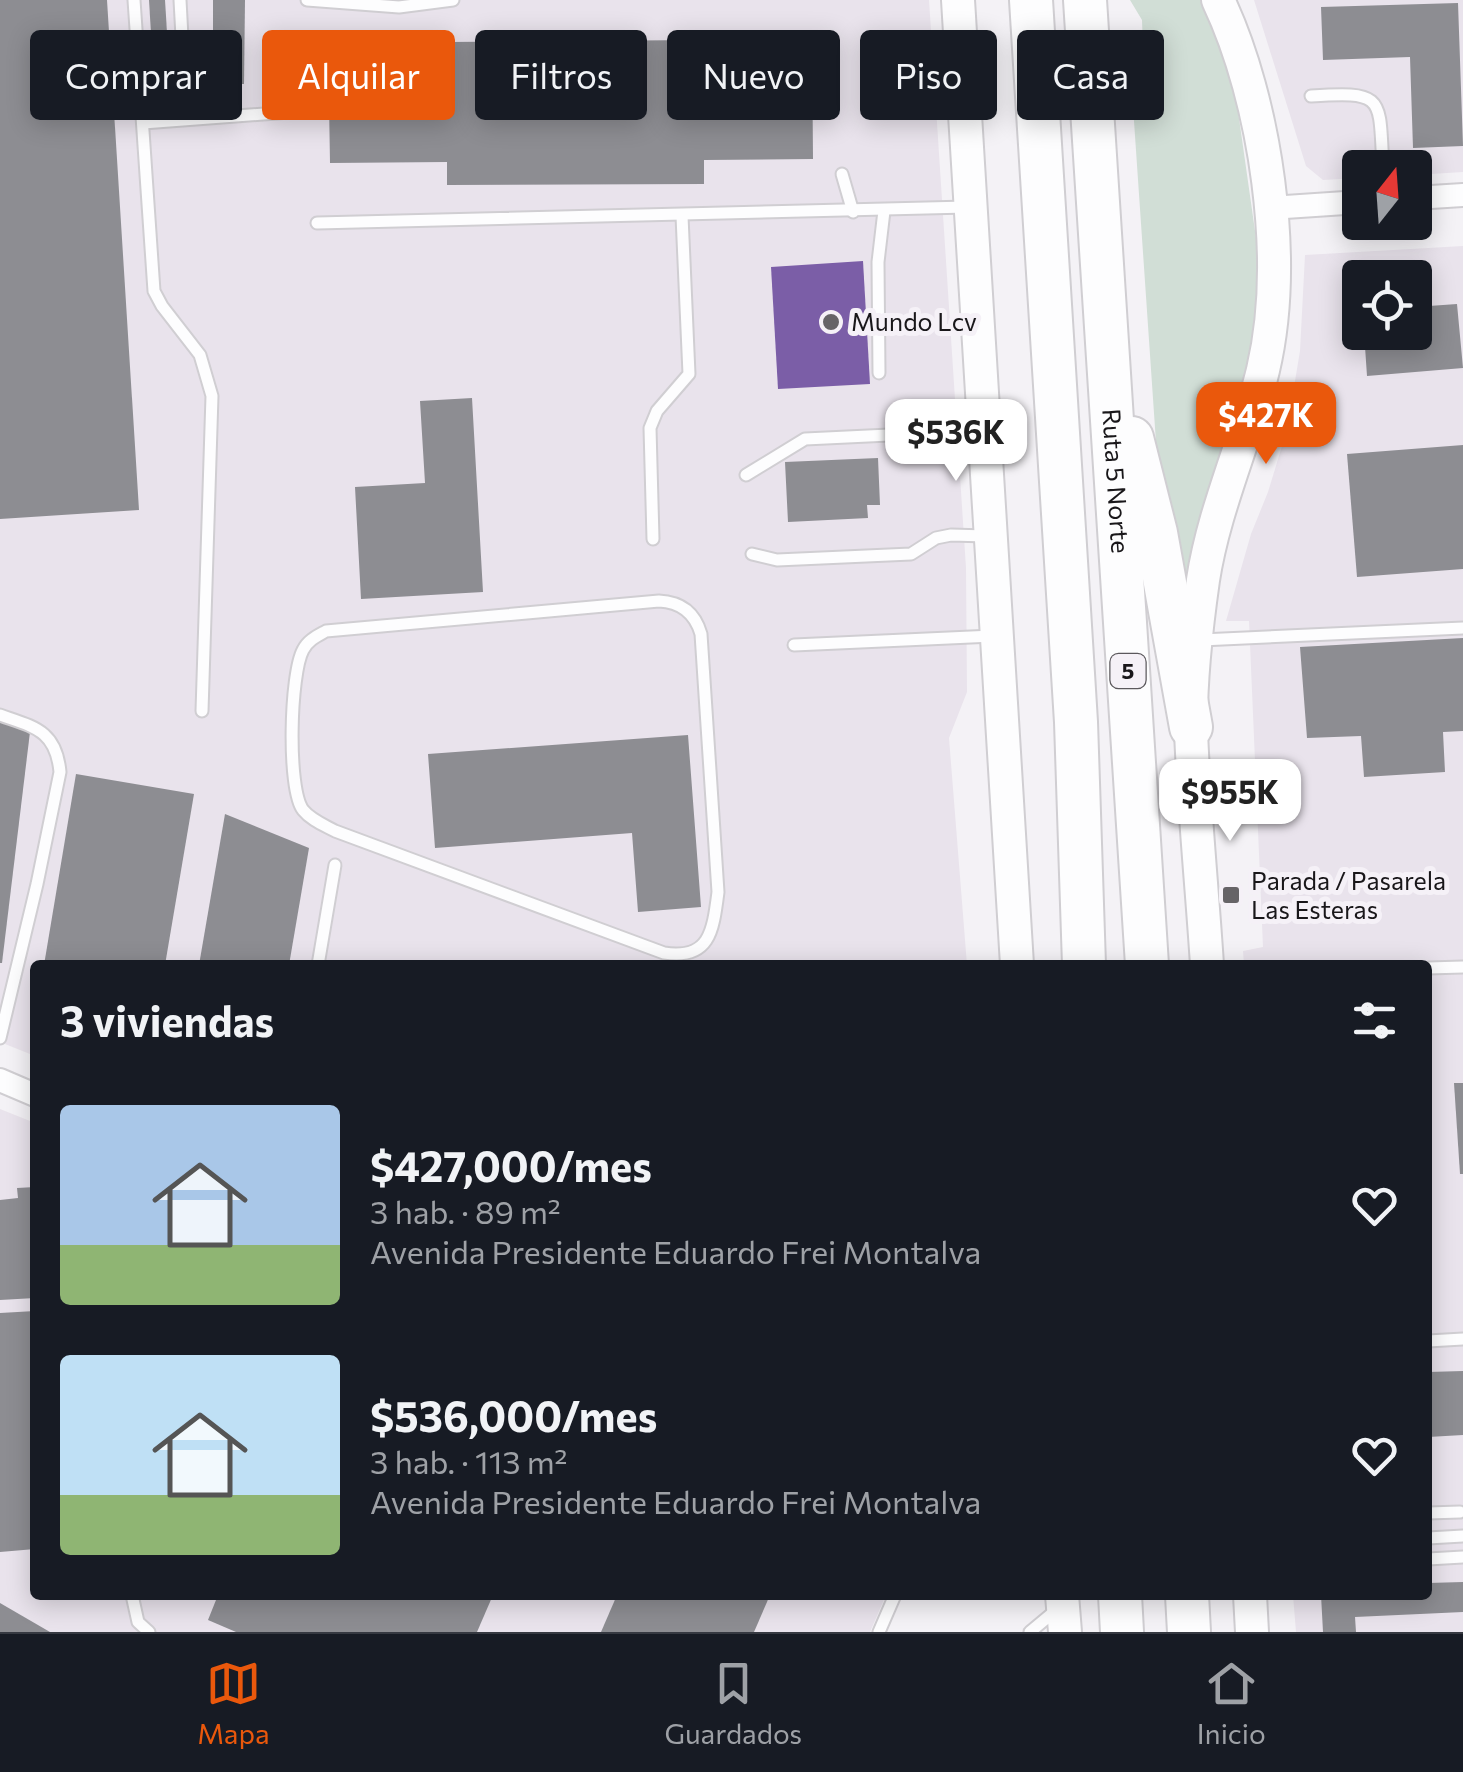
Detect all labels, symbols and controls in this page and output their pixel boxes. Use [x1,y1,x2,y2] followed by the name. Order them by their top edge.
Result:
[30,30,242,120] chip: Comprar
[262,30,455,120] chip: Alquilar
[475,30,647,120] chip: Filtros
[667,30,840,120] chip: Nuevo
[860,30,997,120] chip: Piso
[1017,30,1164,120] chip: Casa
[1342,150,1432,240] north arrow
[1342,150,1432,350] map controls
[1342,260,1432,350] button: locate
[851,306,977,336] place label: Mundo Lcv
[820,311,842,333] marker: Mundo Lcv
[1196,382,1336,467] pin: $427K
[1218,394,1314,434] text: $427K
[886,399,1026,484] pin: $536K
[1097,408,1137,554] street label: Ruta 5 Norte
[907,411,1005,451] text: $536K
[1110,654,1146,688] road number: 5
[1160,759,1300,844] pin: $955K
[1181,771,1279,811] text: $955K
[1251,865,1446,924] place label: Parada / Pasarela Las Esteras
[1220,884,1242,906] marker: Parada / Pasarela Las Esteras
[1347,993,1402,1048] icon: filters
[60,994,274,1046] text: 3 viviendas
[370,1139,652,1191] text: $427,000/mes
[140,1145,260,1265] icon: home
[1347,1178,1402,1233] icon: heart
[370,1191,561,1231] text: 3 hab. · 89 m²
[370,1231,981,1271] text: Avenida Presidente Eduardo Frei Montalva
[370,1389,657,1441] text: $536,000/mes
[140,1395,260,1515] icon: home
[1347,1428,1402,1483] icon: heart
[370,1441,568,1481] text: 3 hab. · 113 m²
[370,1481,981,1521] text: Avenida Presidente Eduardo Frei Montalva
[197,1656,270,1750] tab: Mapa
[664,1656,802,1750] tab: Guardados
[1197,1656,1266,1750] tab: Inicio

